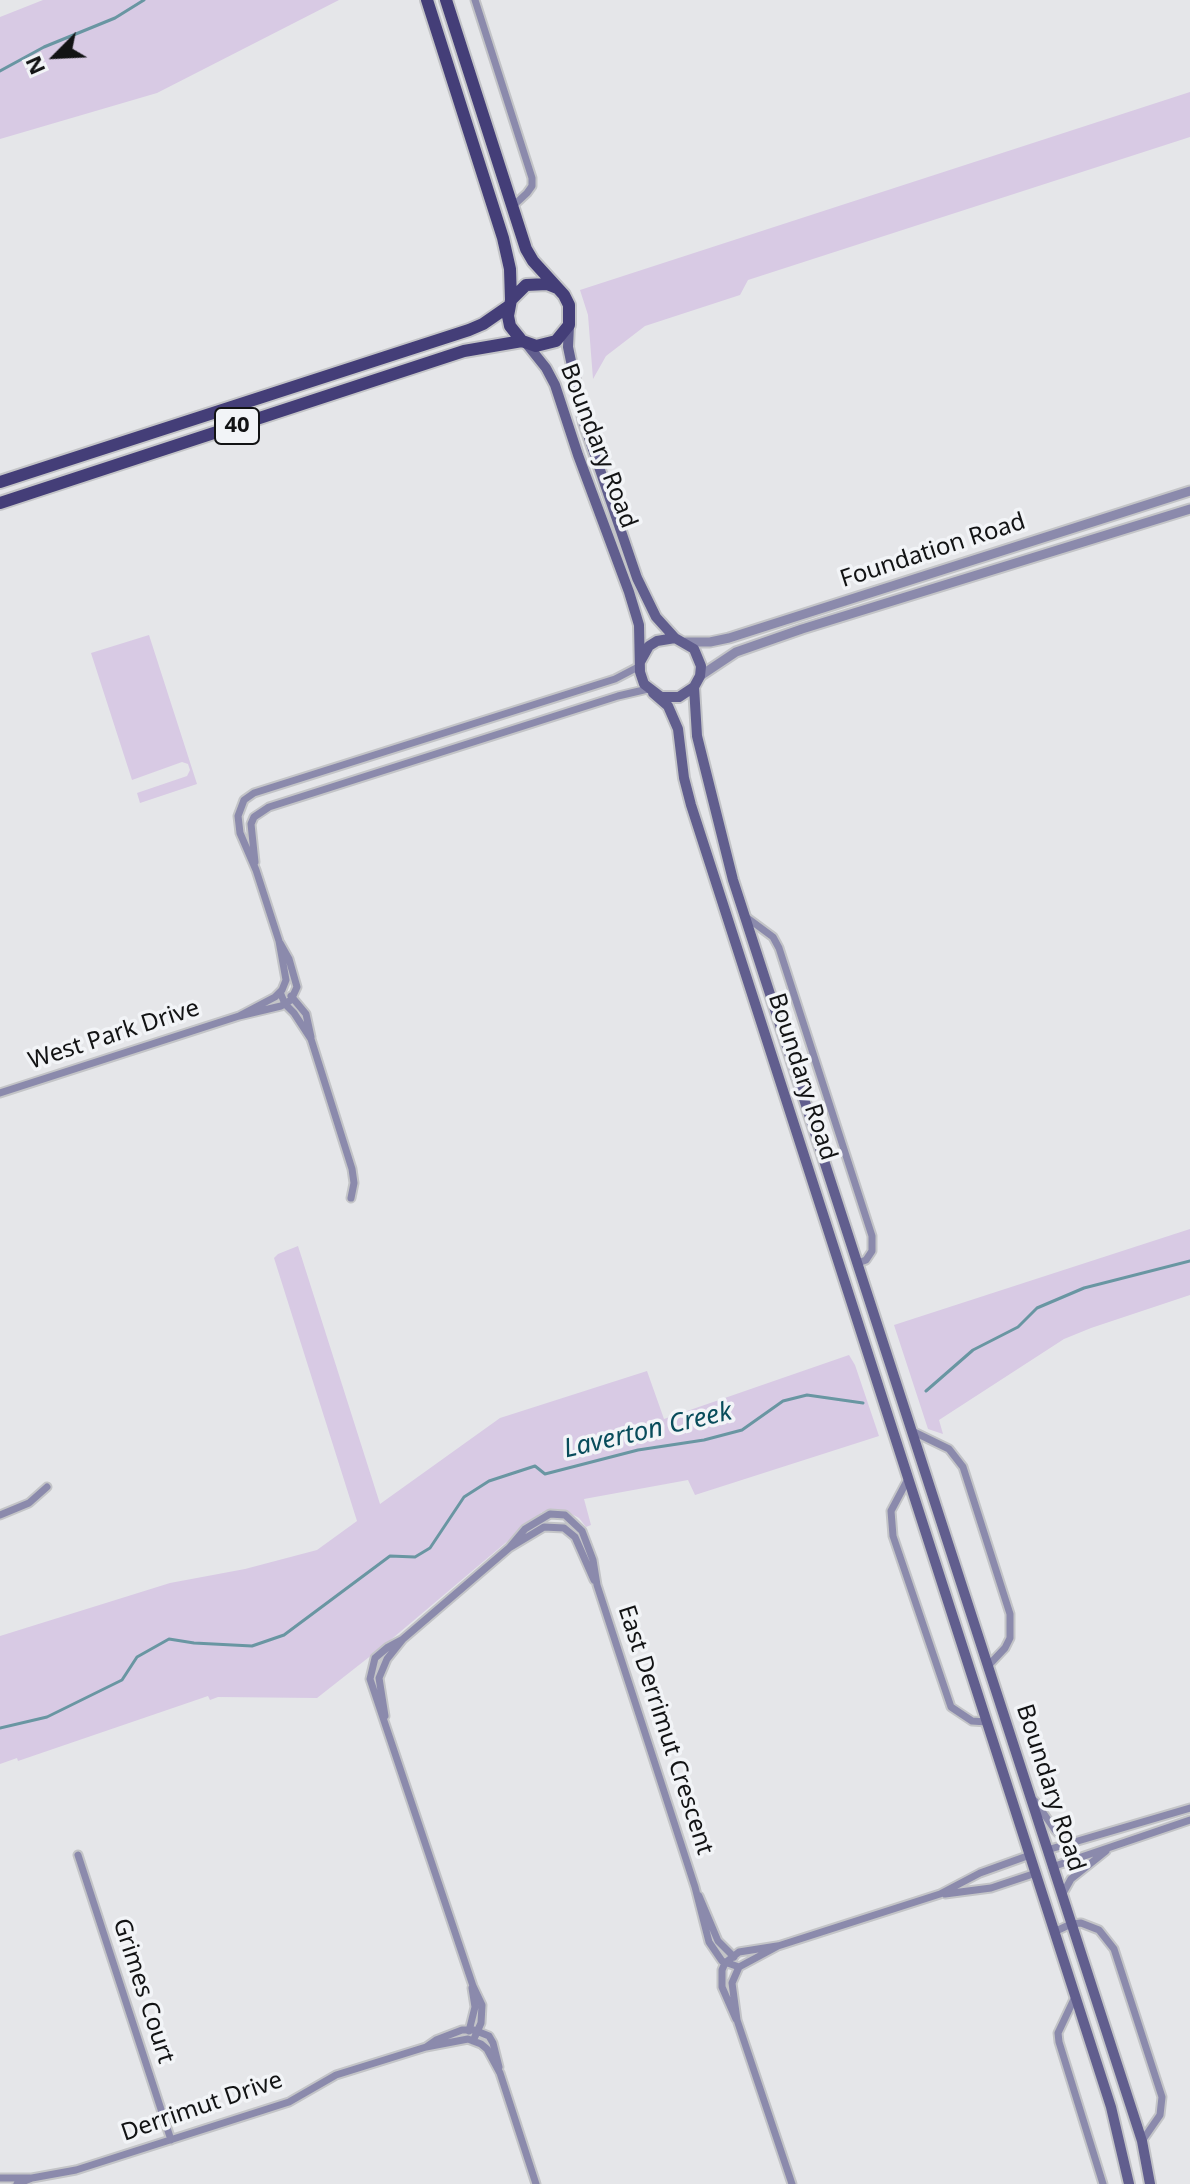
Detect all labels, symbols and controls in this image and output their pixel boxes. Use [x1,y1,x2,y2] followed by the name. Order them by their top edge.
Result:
[16,16,96,96] north arrow
[17,51,51,80] text: N
[553,360,643,532] street label: Boundary Road
[215,408,259,444] road number: 40
[837,507,1029,595] street label: Foundation Road
[761,990,843,1164] street label: Boundary Road
[25,994,203,1076] street label: West Park Drive
[561,1396,735,1466] water label: Laverton Creek
[611,1602,719,1858] street label: East Derrimut Crescent
[1009,1701,1091,1875] street label: Boundary Road
[106,1915,180,2067] street label: Grimes Court
[118,2066,286,2148] street label: Derrimut Drive

